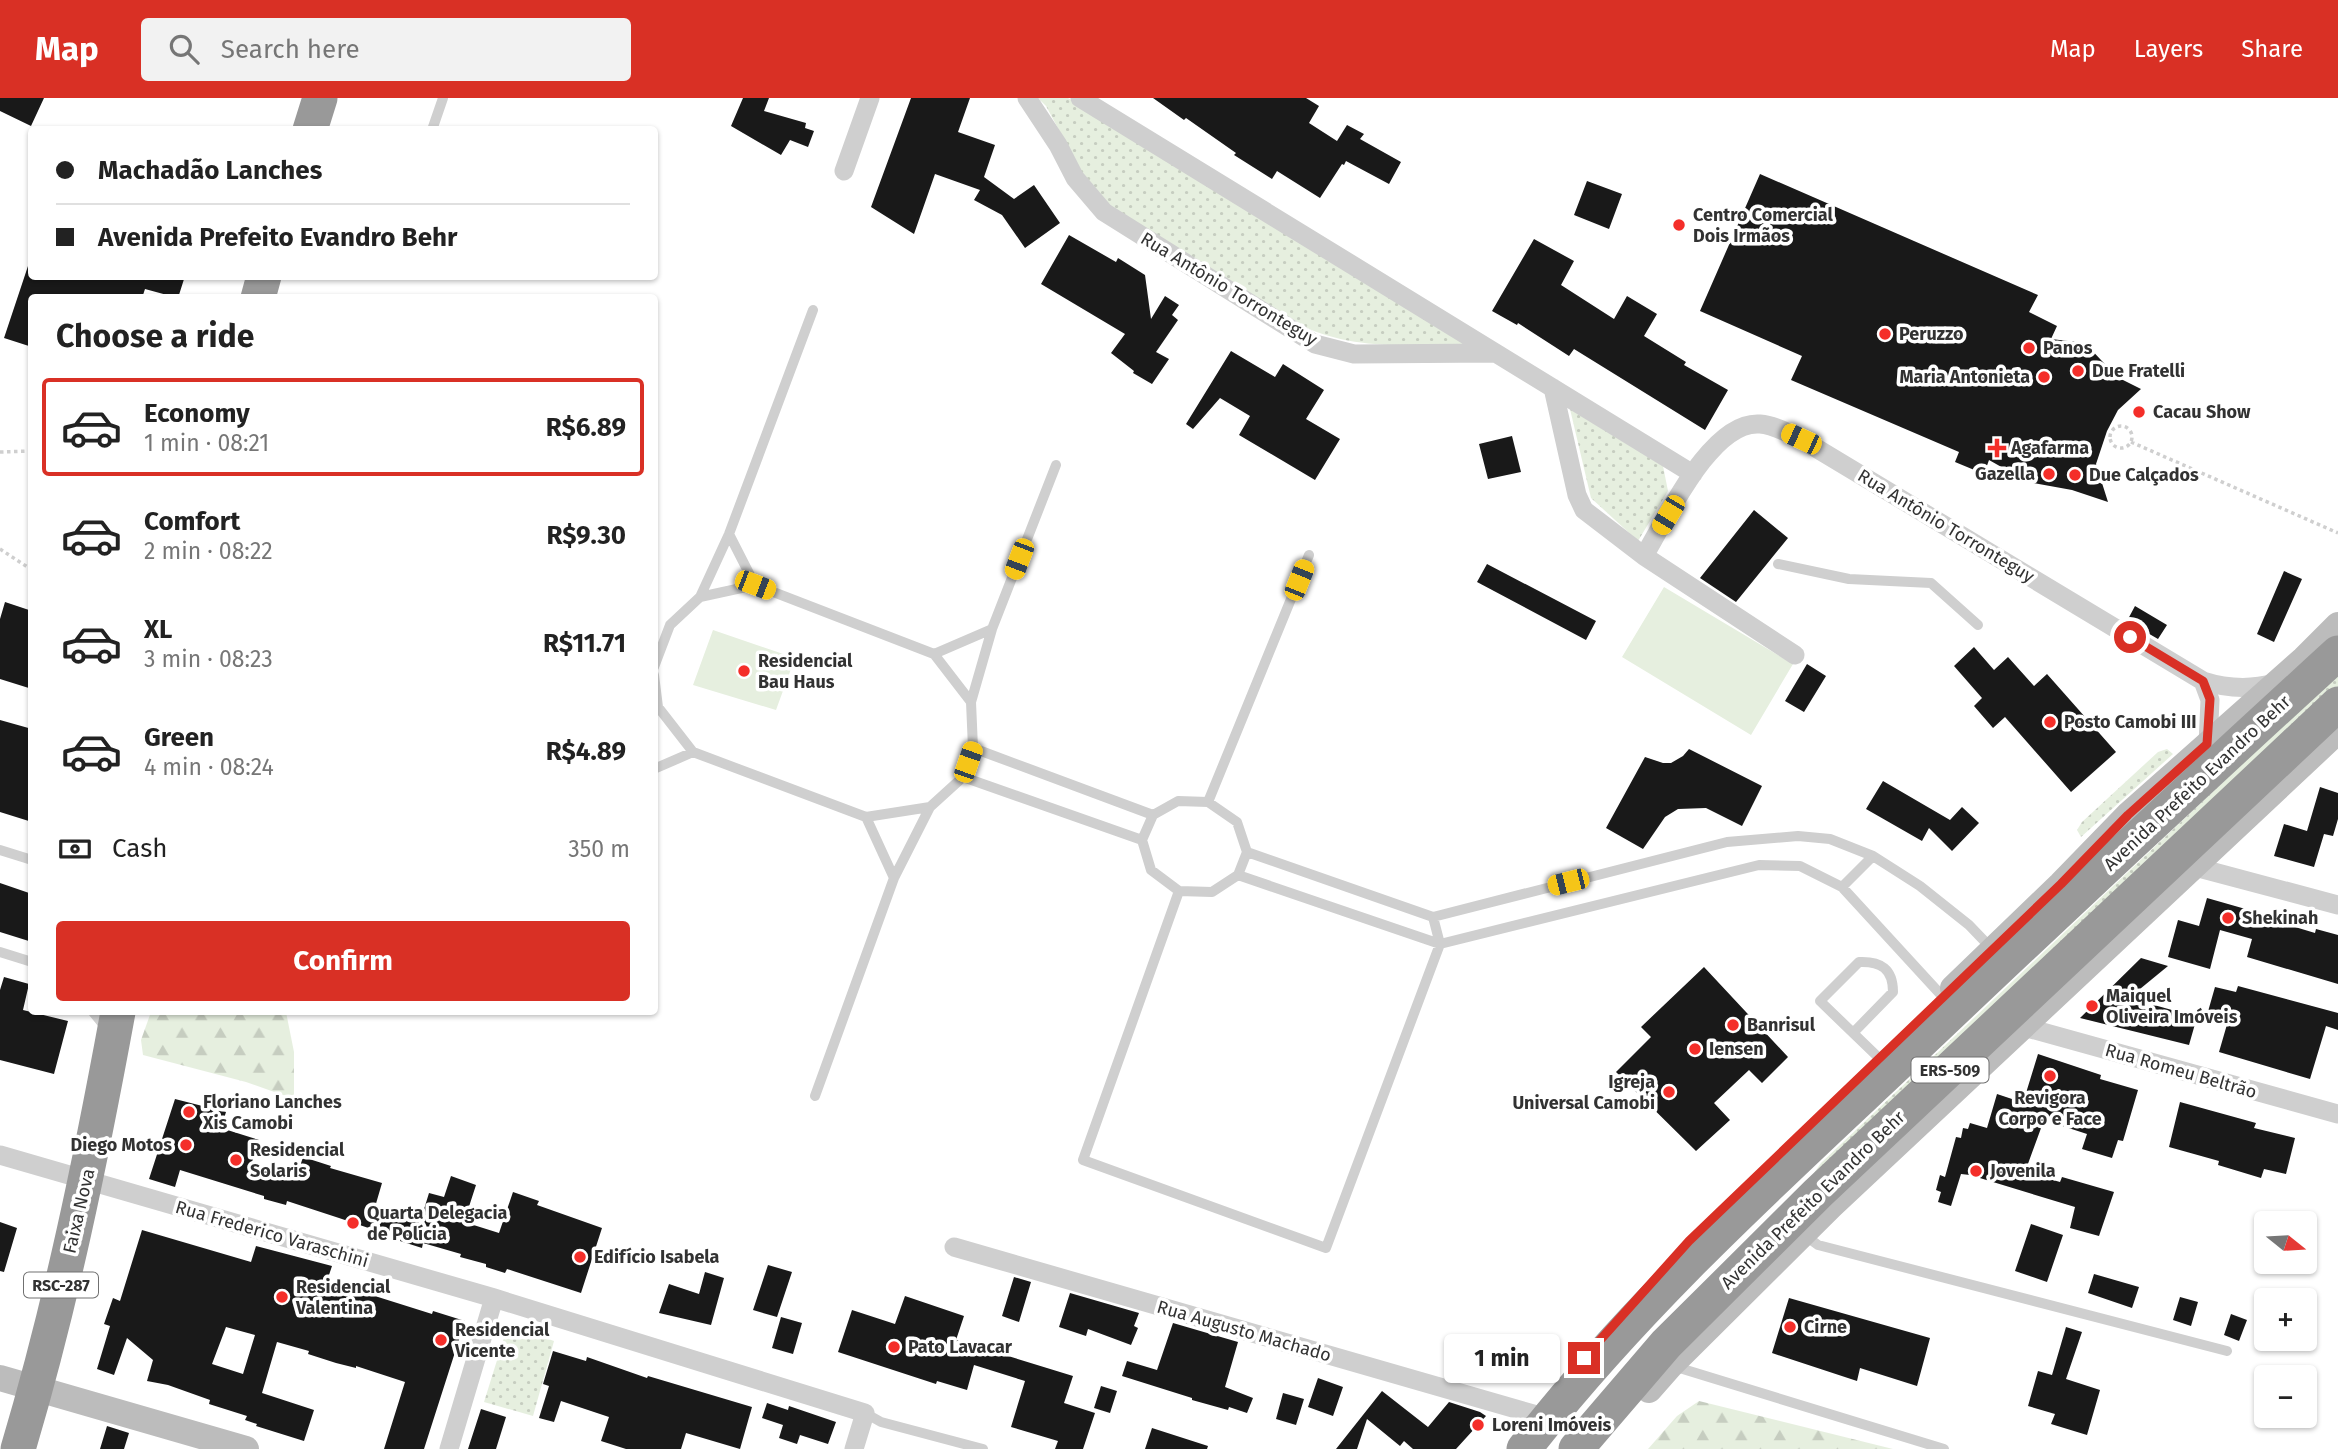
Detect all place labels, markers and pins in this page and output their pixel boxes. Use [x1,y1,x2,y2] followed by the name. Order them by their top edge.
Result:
[1693,204,1833,247] place label: Centro Comercial Dois Irmãos
[1671,217,1687,233] marker: Centro Comercial Dois Irmãos
[1899,323,1964,345] place label: Peruzzo
[1877,326,1893,342] marker: Peruzzo
[2043,337,2093,359] place label: Panos
[2021,340,2037,356] marker: Panos
[2092,360,2185,382] place label: Due Fratelli
[2070,363,2086,379] marker: Due Fratelli
[1899,366,2030,388] place label: Maria Antonieta
[2036,369,2052,385] marker: Maria Antonieta
[2153,401,2251,423] place label: Cacau Show
[2131,404,2147,420] marker: Cacau Show
[2010,437,2089,459] place label: Agafarma
[1989,440,2005,456] marker: Agafarma
[1975,463,2035,485] place label: Gazella
[2089,464,2199,486] place label: Due Calçados
[2041,466,2057,482] marker: Gazella
[2067,467,2083,483] marker: Due Calçados
[758,650,853,693] place label: Residencial Bau Haus
[736,663,752,679] marker: Residencial Bau Haus
[2064,711,2197,733] place label: Posto Camobi III
[2042,714,2058,730] marker: Posto Camobi III
[2242,907,2318,929] place label: Shekinah
[2220,910,2236,926] marker: Shekinah
[2106,985,2238,1028] place label: Maiquel Oliveira Imóveis
[2084,998,2100,1014] marker: Maiquel Oliveira Imóveis
[1747,1014,1816,1036] place label: Banrisul
[1725,1017,1741,1033] marker: Banrisul
[1709,1038,1764,1060] place label: Iensen
[1687,1041,1703,1057] marker: Iensen
[2042,1068,2058,1084] marker: Revigora Corpo e Face
[1512,1071,1655,1114] place label: Igreja Universal Camobi
[1661,1084,1677,1100] marker: Igreja Universal Camobi
[1998,1087,2102,1130] place label: Revigora Corpo e Face
[202,1091,342,1134] place label: Floriano Lanches Xis Camobi
[181,1104,197,1120] marker: Floriano Lanches Xis Camobi
[70,1134,172,1156] place label: Diego Motos
[178,1137,194,1153] marker: Diego Motos
[250,1139,345,1182] place label: Residencial Solaris
[228,1152,244,1168] marker: Residencial Solaris
[1989,1160,2056,1182] place label: Jovenila
[1968,1163,1984,1179] marker: Jovenila
[367,1202,508,1245] place label: Quarta Delegacia de Polícia
[345,1215,361,1231] marker: Quarta Delegacia de Polícia
[594,1246,720,1268] place label: Edifício Isabela
[572,1249,588,1265] marker: Edifício Isabela
[295,1276,391,1319] place label: Residencial Valentina
[274,1289,290,1305] marker: Residencial Valentina
[1804,1316,1847,1338] place label: Cirne
[454,1319,550,1362] place label: Residencial Vicente
[1782,1319,1798,1335] marker: Cirne
[433,1332,449,1348] marker: Residencial Vicente
[908,1336,1013,1358] place label: Pato Lavacar
[886,1339,902,1355] marker: Pato Lavacar
[1492,1414,1612,1436] place label: Loreni Imóveis
[1470,1417,1486,1433] marker: Loreni Imóveis

